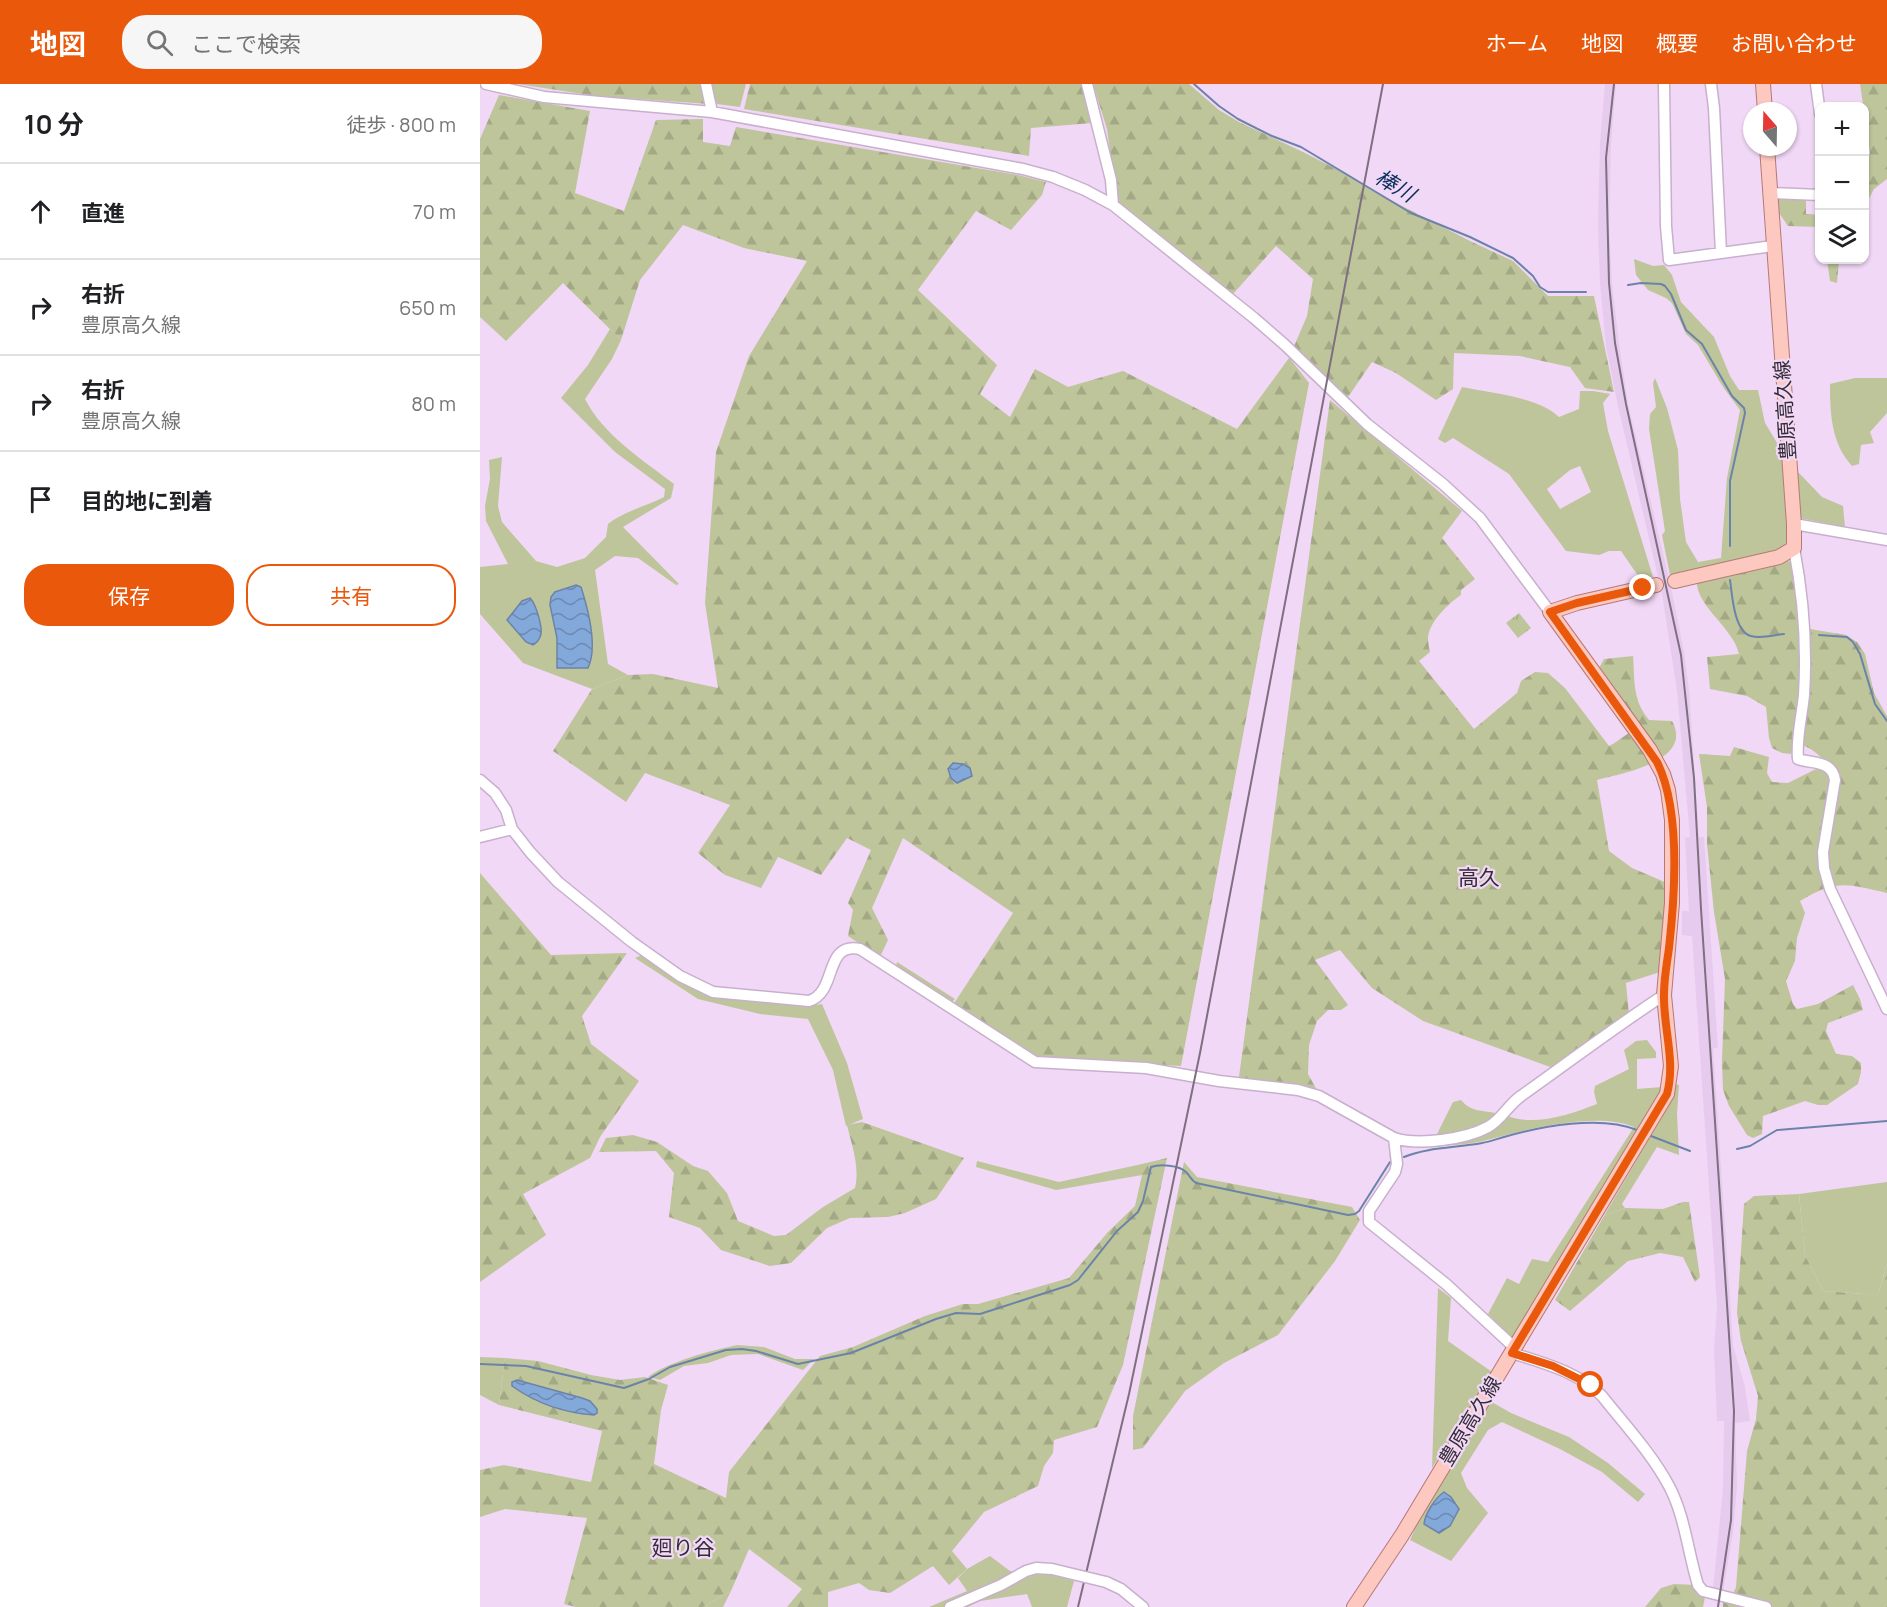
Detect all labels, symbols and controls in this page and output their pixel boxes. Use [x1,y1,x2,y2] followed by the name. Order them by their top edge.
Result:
[122,15,542,69] search box
[30,24,86,62] text: 地図
[143,26,176,59] icon: search
[191,29,301,59] text: ここで検索
[1486,29,1548,57] text: ホーム
[1581,29,1623,57] text: 地図
[1656,29,1698,57] text: 概要
[1731,29,1857,57] text: お問い合わせ
[1743,102,1797,156] north arrow
[1815,102,1869,264] map controls
[1815,102,1869,156] button: +
[24,106,84,142] text: 10 分
[347,111,456,138] text: 徒歩 · 800 m
[1815,156,1869,210] button: −
[1370,162,1422,209] water label: 棒川
[24,195,57,228] icon: ahead
[81,198,125,228] text: 直進
[413,198,456,225] text: 70 m
[1815,210,1869,264] button: layers
[81,279,125,309] text: 右折
[24,291,57,324] icon: right
[399,294,456,321] text: 650 m
[81,311,181,338] text: 豊原高久線
[1768,359,1801,461] street label: 豊原高久線
[81,375,125,405] text: 右折
[24,387,57,420] icon: right
[411,390,456,417] text: 80 m
[81,407,181,434] text: 豊原高久線
[24,483,57,516] icon: arrive
[81,486,213,516] text: 目的地に到着
[24,564,234,626] button: 保存
[246,564,456,626] button: 共有
[1629,574,1655,600] route end
[1458,863,1500,891] district label: 高久
[1432,1371,1507,1471] street label: 豊原高久線
[1577,1371,1603,1397] route start
[652,1533,715,1561] district label: 廻り谷

